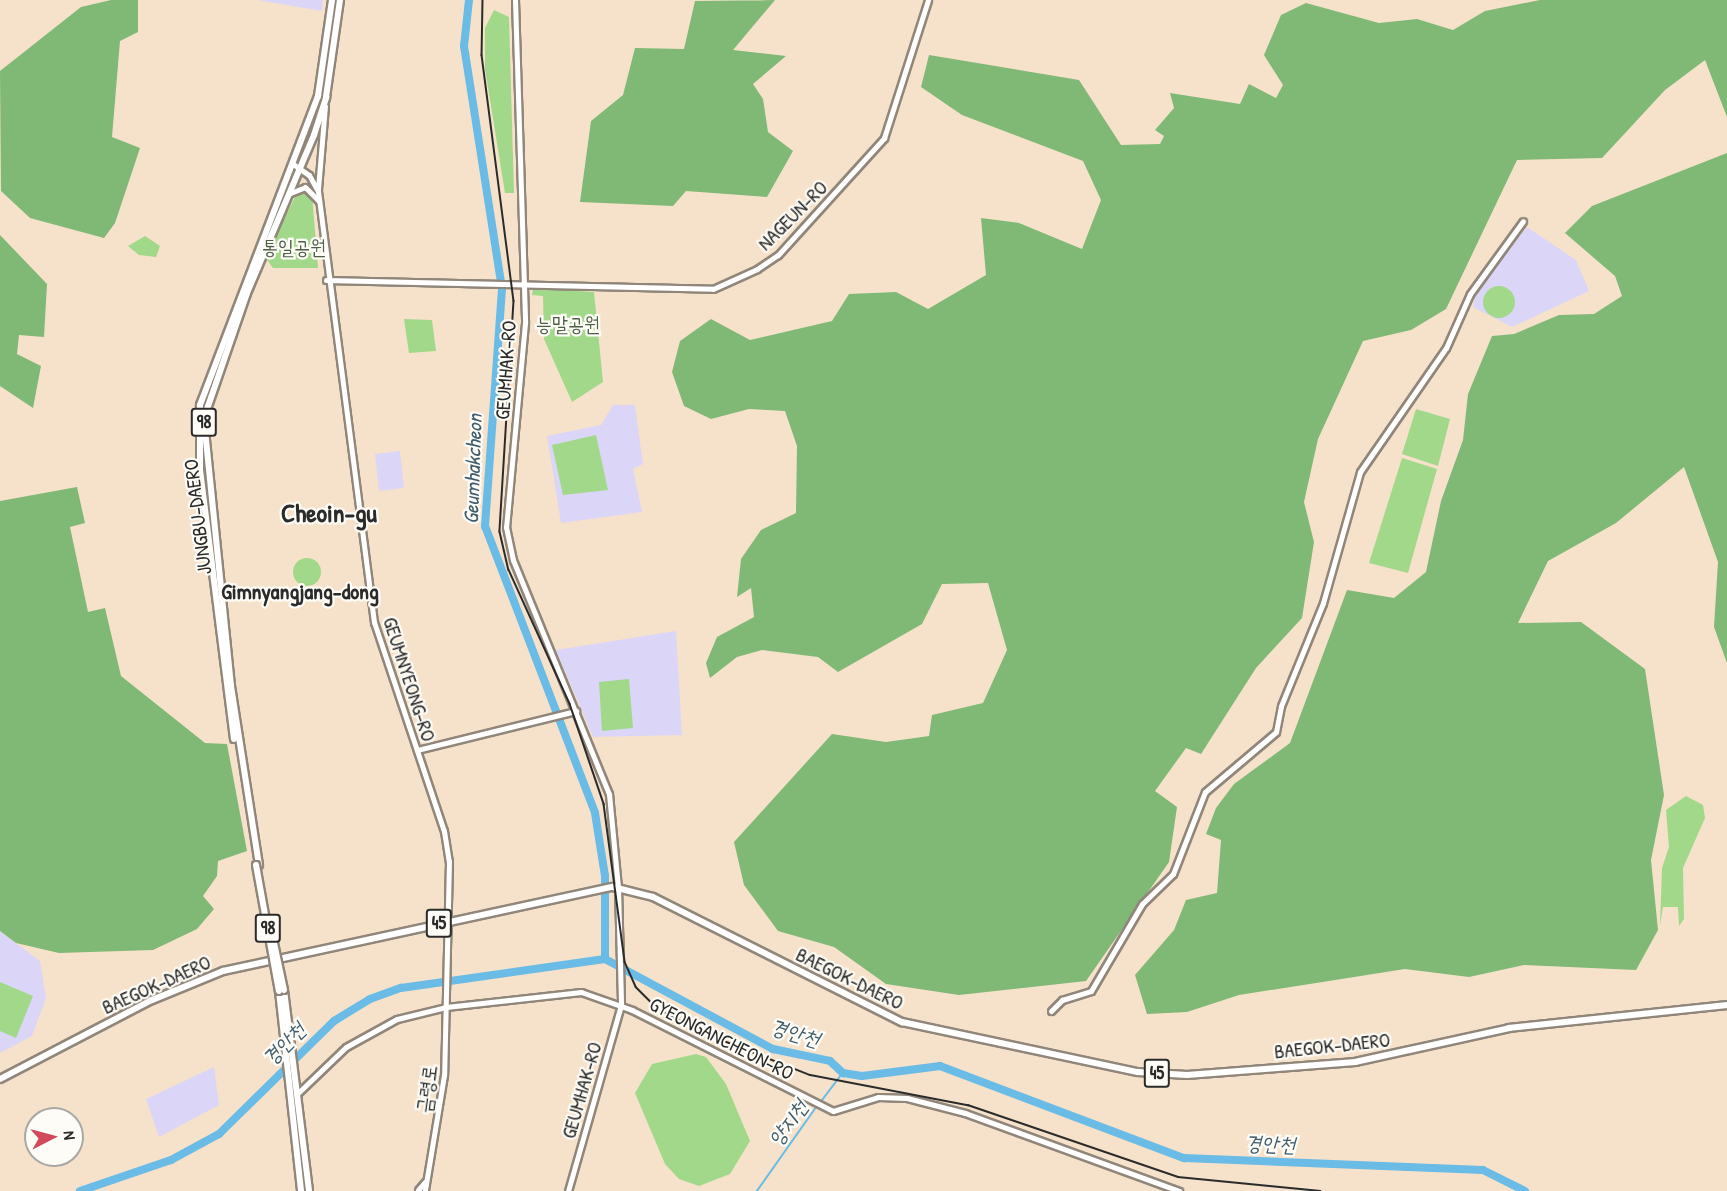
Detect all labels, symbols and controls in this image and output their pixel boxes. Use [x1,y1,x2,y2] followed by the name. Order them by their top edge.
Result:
[752,175,832,255] street label: NAGEUN-RO
[262,234,326,258] park label: 통일공원
[536,311,600,335] park label: 능말공원
[490,320,520,420] street label: GEUMHAK-RO
[190,407,218,437] road number: 98
[458,414,488,524] water label: Geumhakcheon
[178,458,216,576] street label: JUNGBU-DAERO
[281,497,377,529] district label: Cheoin-gu
[221,579,379,605] district label: Gimnyangjang-dong
[379,614,441,744] street label: GEUMNYEONG-RO
[426,908,452,938] road number: 45
[254,913,282,943] road number: 98
[792,942,908,1014] street label: BAEGOK-DAERO
[98,949,214,1019] street label: BAEGOK-DAERO
[646,991,798,1085] street label: GYEONGANCHEON-RO
[767,1014,823,1052] water label: 경안천
[257,1017,311,1071] water label: 경안천
[1273,1027,1391,1063] street label: BAEGOK-DAERO
[556,1039,606,1141] street label: GEUMHAK-RO
[1144,1058,1170,1088] road number: 45
[411,1063,441,1115] street label: 금령로
[763,1095,813,1151] water label: 양지천
[24,1107,84,1167] north arrow
[59,1130,81,1141] text: N
[1244,1131,1296,1157] water label: 경안천

